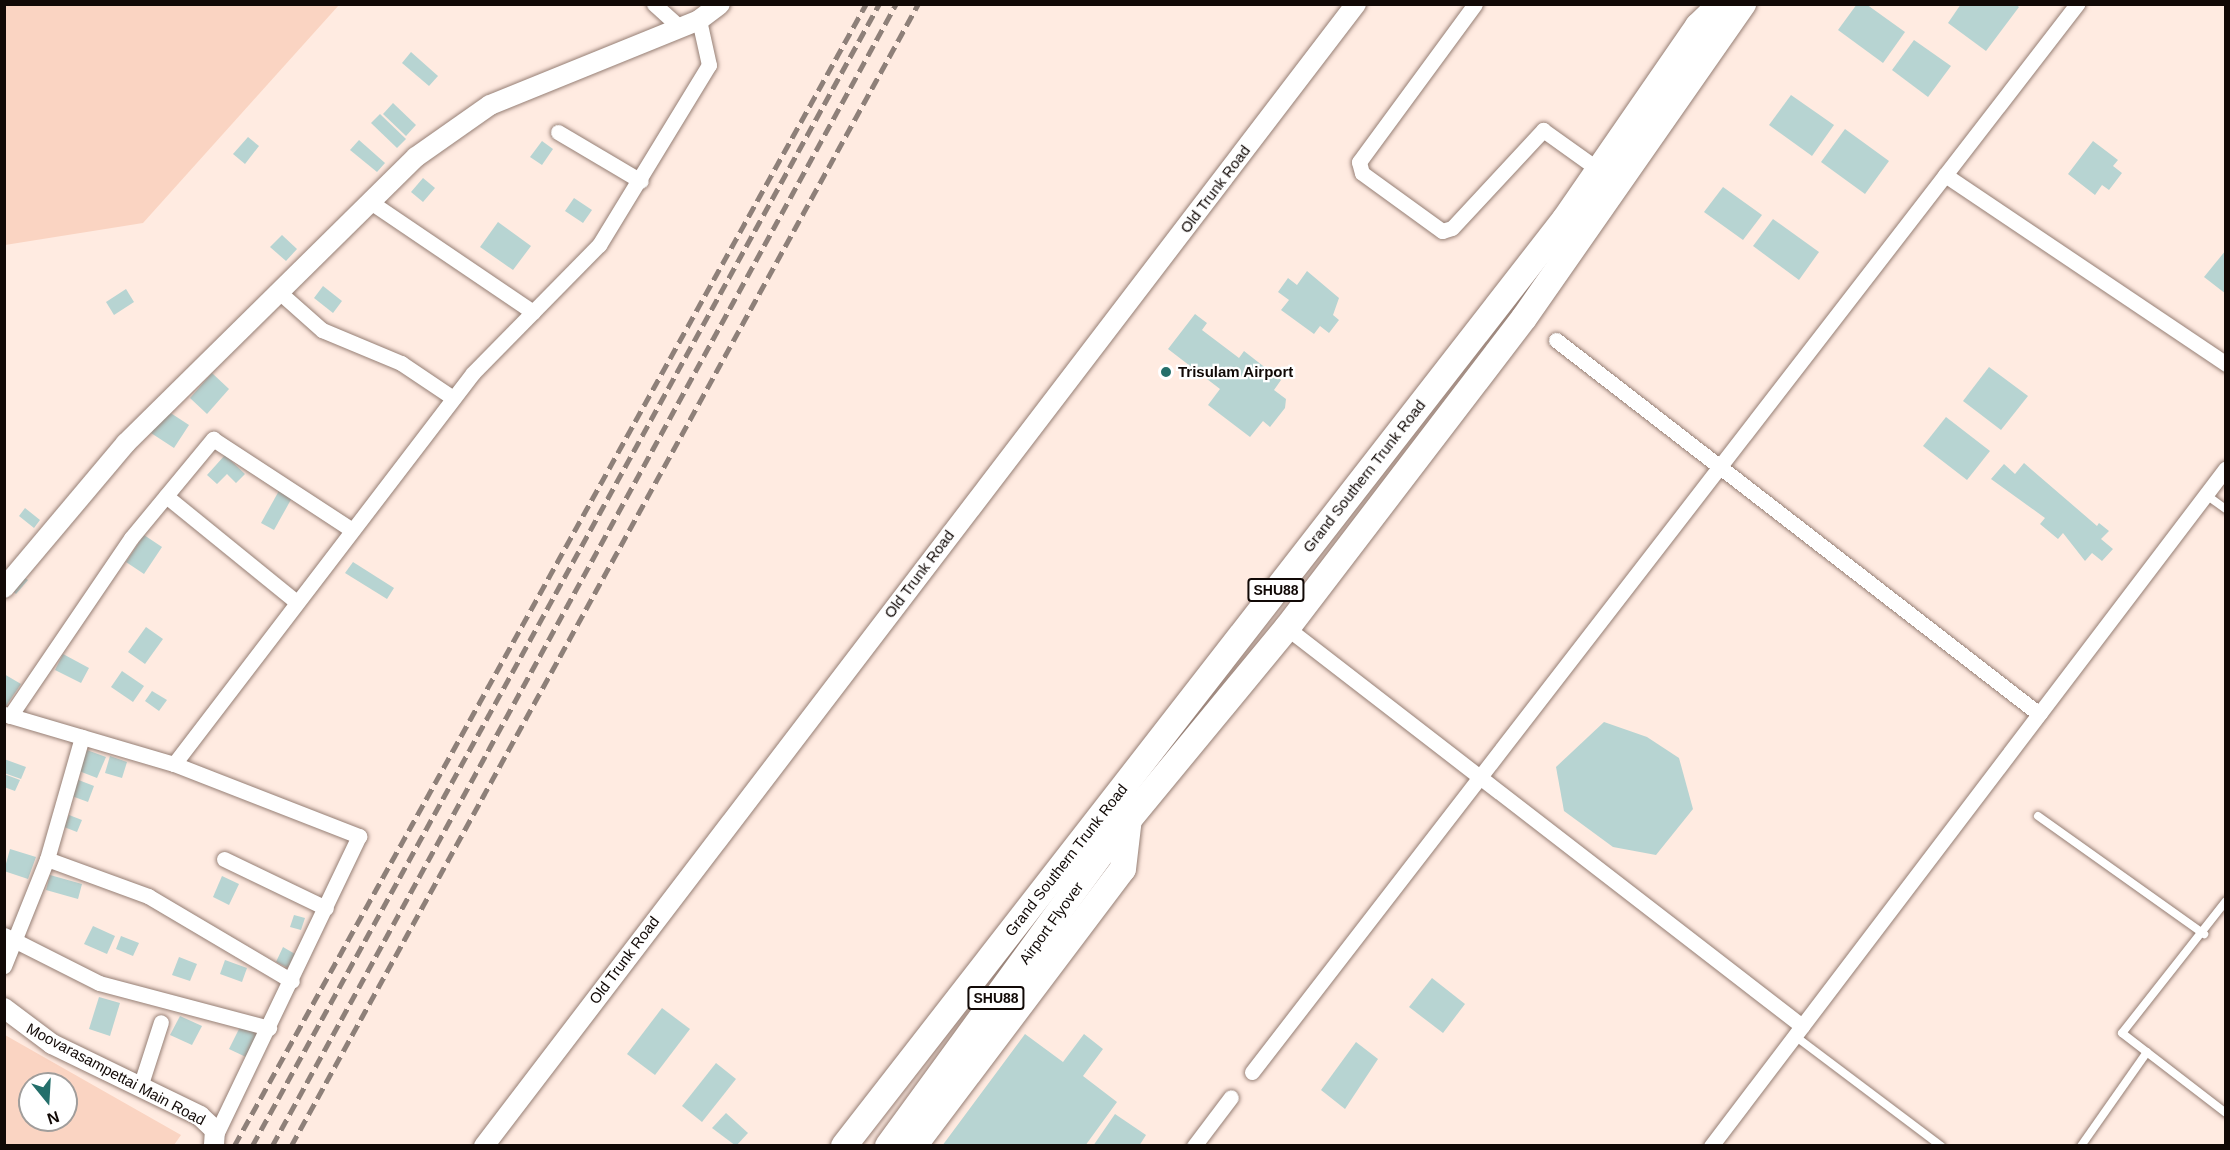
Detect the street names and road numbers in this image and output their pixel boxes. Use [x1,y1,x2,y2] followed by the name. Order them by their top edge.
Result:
[1176,142,1254,236] street label: Old Trunk Road
[1299,396,1429,556] street label: Grand Southern Trunk Road
[880,527,958,621] street label: Old Trunk Road
[1246,579,1306,601] road number: SHU88
[1001,780,1131,940] street label: Grand Southern Trunk Road
[1015,878,1087,968] street label: Airport Flyover
[585,913,663,1007] street label: Old Trunk Road
[966,987,1026,1009] road number: SHU88
[23,1019,209,1129] street label: Moovarasampettai Main Road

